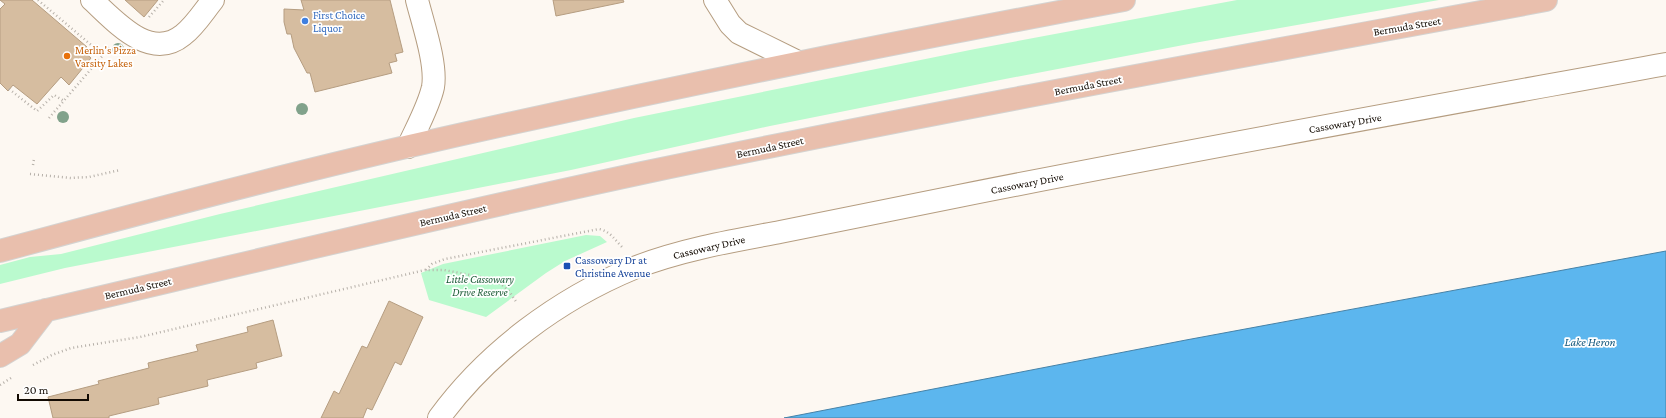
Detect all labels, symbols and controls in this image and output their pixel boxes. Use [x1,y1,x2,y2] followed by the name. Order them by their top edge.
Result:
[313,9,365,35] place label: First Choice Liquor
[1372,14,1442,38] street label: Bermuda Street
[300,16,310,26] marker: First Choice Liquor
[75,44,136,70] place label: Merlin's Pizza Varsity Lakes
[62,51,72,61] marker: Merlin's Pizza Varsity Lakes
[1053,73,1123,97] street label: Bermuda Street
[1308,111,1383,136] street label: Cassowary Drive
[735,134,805,160] street label: Bermuda Street
[990,170,1065,197] street label: Cassowary Drive
[418,201,488,229] street label: Bermuda Street
[672,233,747,262] street label: Cassowary Drive
[575,254,650,279] place label: Cassowary Dr at Christine Avenue
[562,261,572,271] marker: Cassowary Dr at Christine Avenue
[446,273,514,298] park label: Little Cassowary Drive Reserve
[103,274,173,302] street label: Bermuda Street
[1564,335,1616,349] water label: Lake Heron
[18,376,88,402] scale bar
[24,383,49,397] text: 20 m

